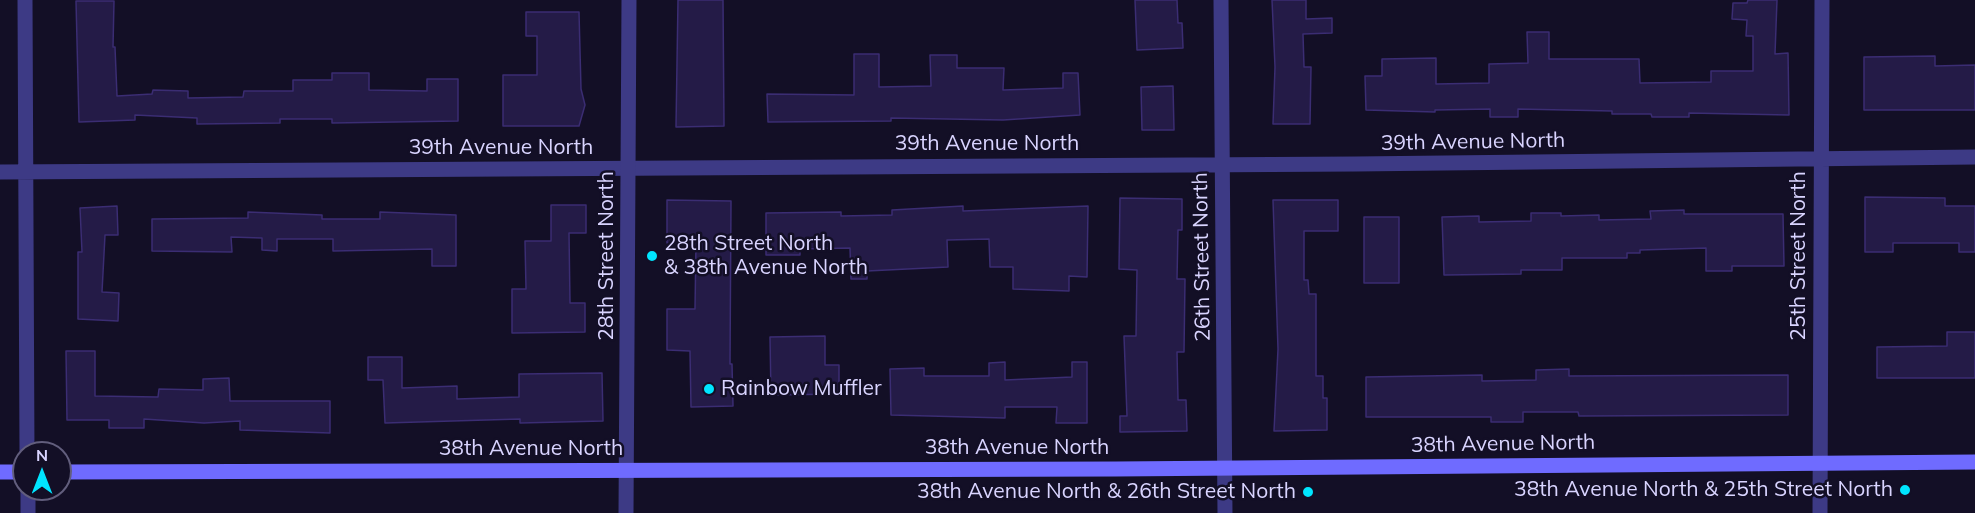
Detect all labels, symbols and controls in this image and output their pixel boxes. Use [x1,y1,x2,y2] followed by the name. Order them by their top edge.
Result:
[1381,128,1565,156] street label: 39th Avenue North
[895,131,1079,157] street label: 39th Avenue North
[409,135,593,161] street label: 39th Avenue North
[594,171,620,341] street label: 28th Street North
[1786,171,1812,341] street label: 25th Street North
[1188,172,1216,342] street label: 26th Street North
[664,231,868,281] place label: 28th Street North & 38th Avenue North
[645,249,659,263] marker: 28th Street North & 38th Avenue North
[721,376,882,402] place label: Rainbow Muffler
[702,382,716,396] marker: Rainbow Muffler
[1411,430,1595,458] street label: 38th Avenue North
[925,435,1109,461] street label: 38th Avenue North
[439,436,623,462] street label: 38th Avenue North
[12,441,72,501] north arrow
[36,445,48,465] text: N
[1514,477,1893,503] place label: 38th Avenue North & 25th Street North
[917,479,1296,505] place label: 38th Avenue North & 26th Street North
[1898,483,1912,497] marker: 38th Avenue North & 25th Street North
[1301,485,1315,499] marker: 38th Avenue North & 26th Street North

